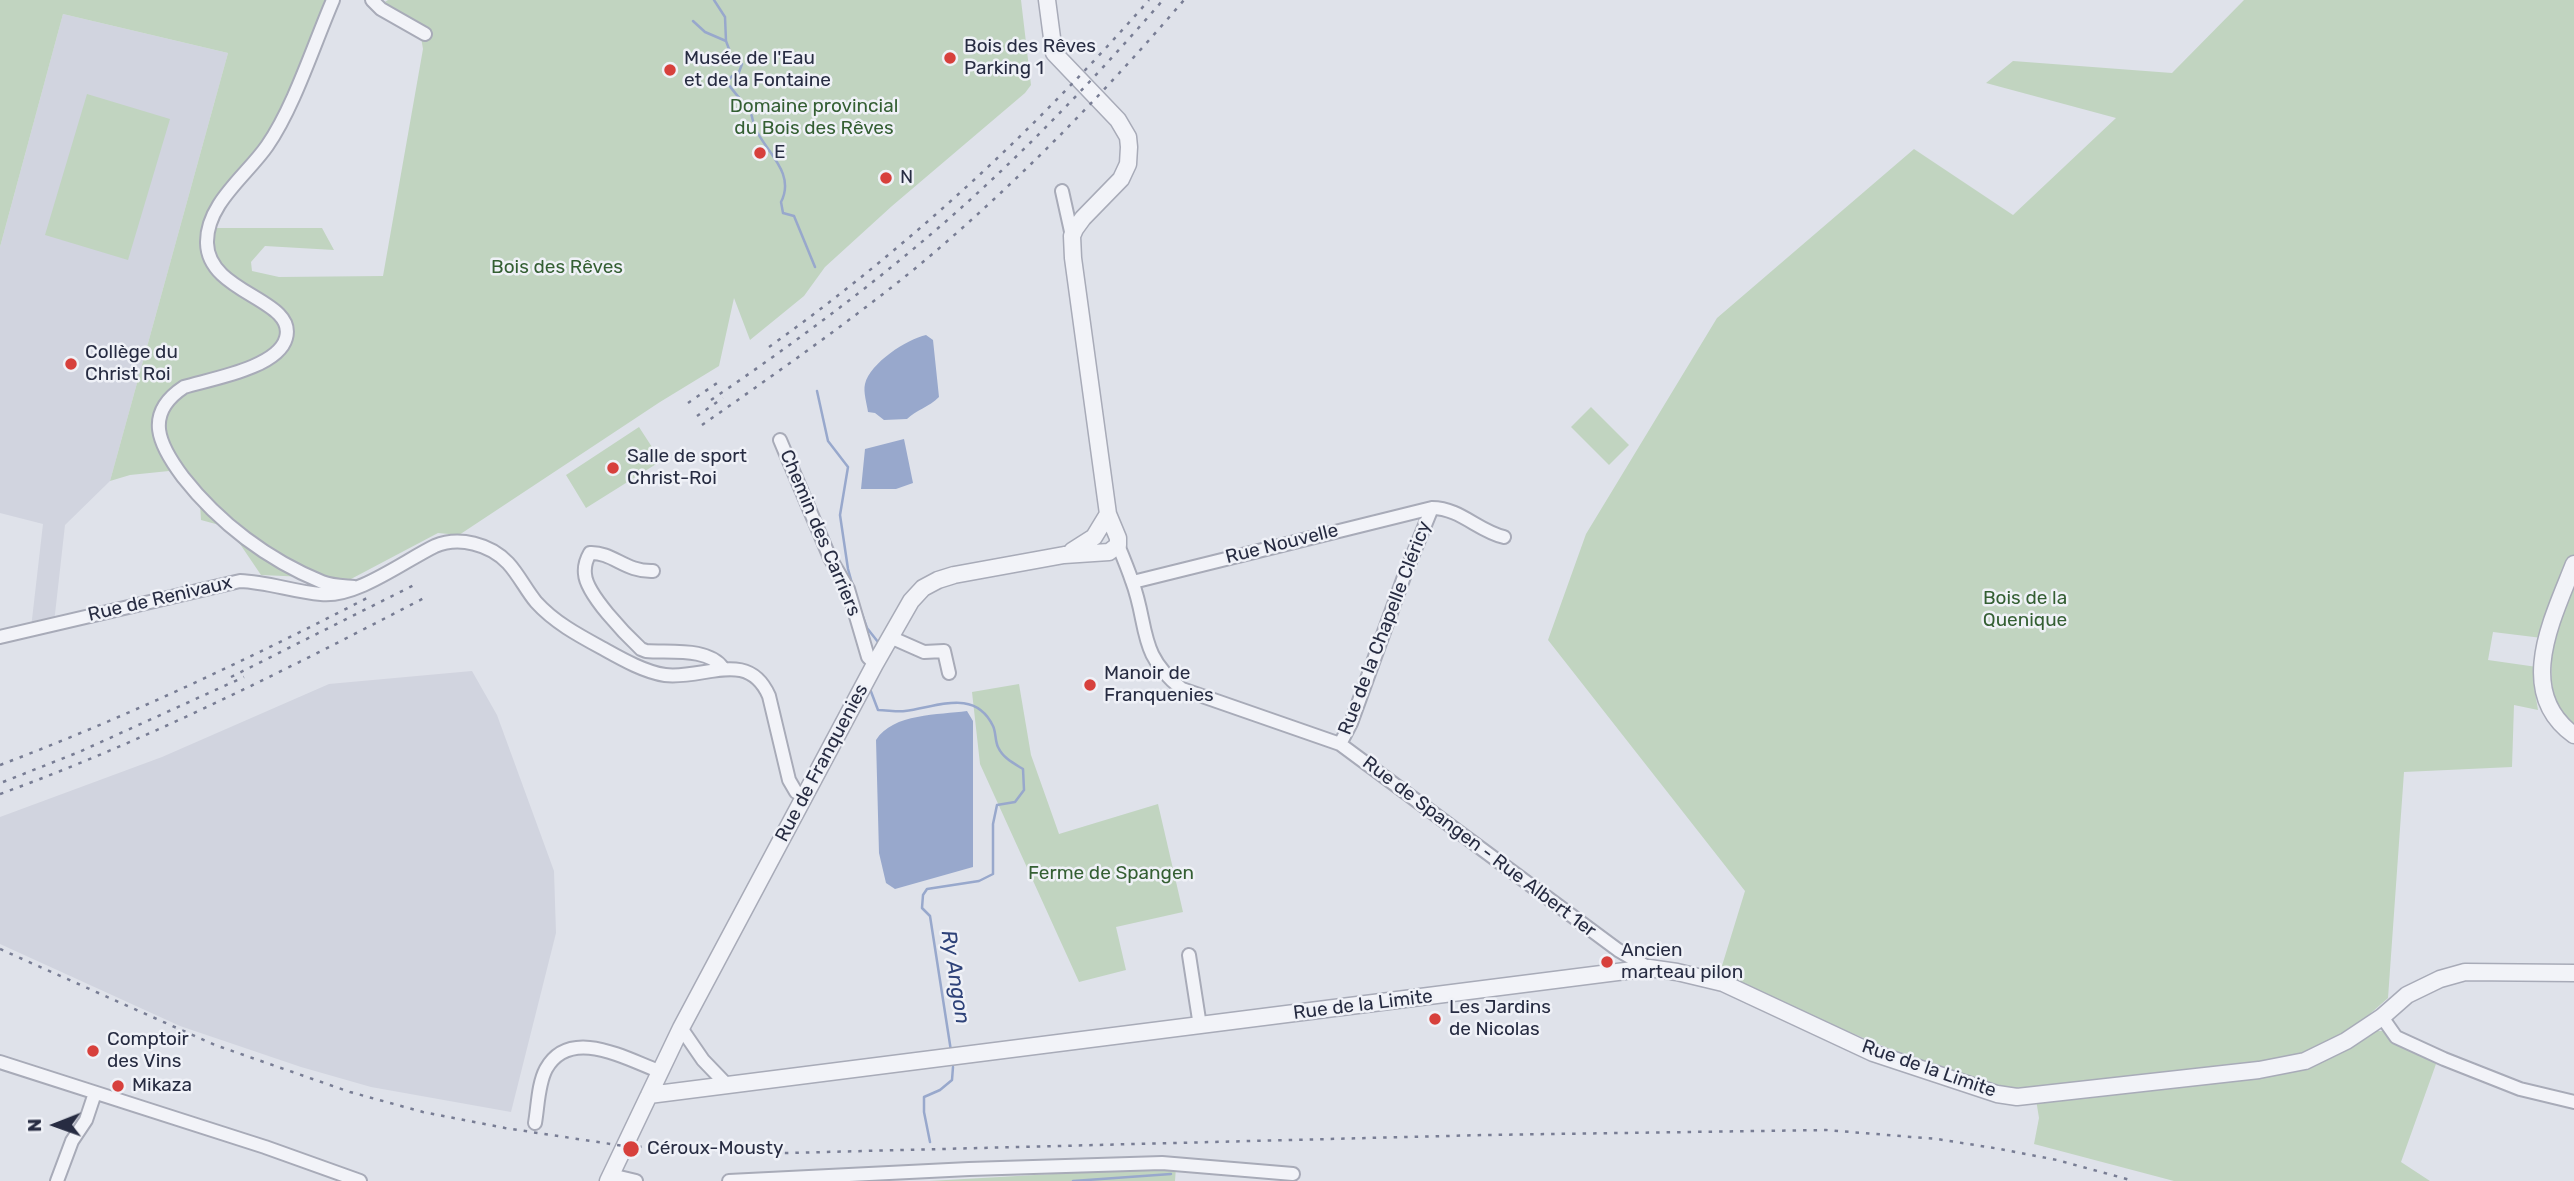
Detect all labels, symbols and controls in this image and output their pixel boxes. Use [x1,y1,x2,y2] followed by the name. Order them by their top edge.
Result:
[964,36,1096,80] place label: Bois des Rêves Parking 1
[684,48,831,92] place label: Musée de l'Eau et de la Fontaine
[942,50,958,66] marker: Bois des Rêves Parking 1
[662,62,678,78] marker: Musée de l'Eau et de la Fontaine
[730,96,898,140] park label: Domaine provincial du Bois des Rêves
[774,142,786,164] place label: E
[752,145,768,161] marker: E
[900,167,913,189] place label: N
[878,170,894,186] marker: N
[491,257,623,279] park label: Bois des Rêves
[85,342,178,386] place label: Collège du Christ Roi
[63,356,79,372] marker: Collège du Christ Roi
[627,446,747,490] place label: Salle de sport Christ-Roi
[775,446,865,620] street label: Chemin des Carriers
[605,460,621,476] marker: Salle de sport Christ-Roi
[1334,518,1436,738] street label: Rue de la Chapelle Cléricy
[1223,519,1341,569] street label: Rue Nouvelle
[86,571,234,627] street label: Rue de Renivaux
[1983,588,2067,632] park label: Bois de la Quenique
[1104,663,1214,707] place label: Manoir de Franquenies
[1082,677,1098,693] marker: Manoir de Franquenies
[771,680,873,846] street label: Rue de Franquenies
[1358,752,1600,942] street label: Rue de Spangen - Rue Albert 1er
[1028,863,1194,885] park label: Ferme de Spangen
[935,928,975,1026] water label: Ry Angon
[1621,940,1743,984] place label: Ancien marteau pilon
[1599,954,1615,970] marker: Ancien marteau pilon
[1292,985,1434,1025] street label: Rue de la Limite
[1449,997,1551,1041] place label: Les Jardins de Nicolas
[1427,1011,1443,1027] marker: Les Jardins de Nicolas
[107,1029,189,1073] place label: Comptoir des Vins
[1859,1035,1999,1103] street label: Rue de la Limite
[85,1043,101,1059] marker: Comptoir des Vins
[132,1075,192,1097] place label: Mikaza
[110,1078,126,1094] marker: Mikaza
[21,1090,91,1160] north arrow
[23,1118,46,1132] text: N
[647,1138,783,1160] place label: Céroux-Mousty
[621,1139,641,1159] marker: Céroux-Mousty

